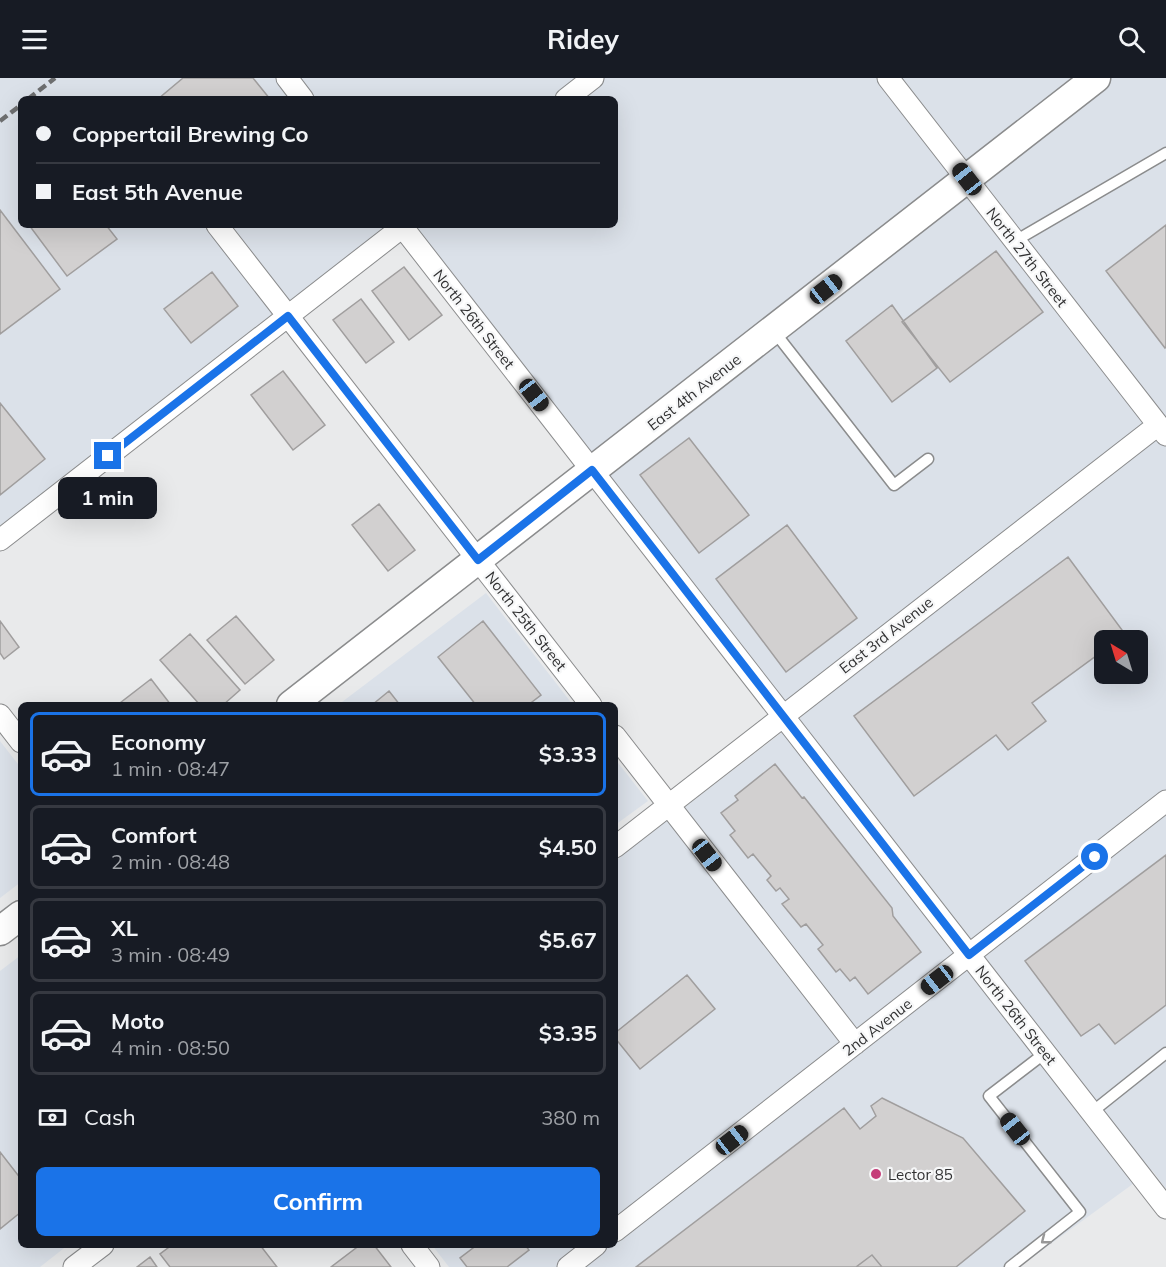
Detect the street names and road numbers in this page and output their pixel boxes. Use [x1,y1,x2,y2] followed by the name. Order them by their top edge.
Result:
[982,203,1072,311] street label: North 27th Street
[429,265,519,373] street label: North 26th Street
[643,350,745,434] street label: East 4th Avenue
[481,567,571,675] street label: North 25th Street
[835,592,937,678] street label: East 3rd Avenue
[971,961,1061,1069] street label: North 26th Street
[838,994,916,1060] street label: 2nd Avenue

